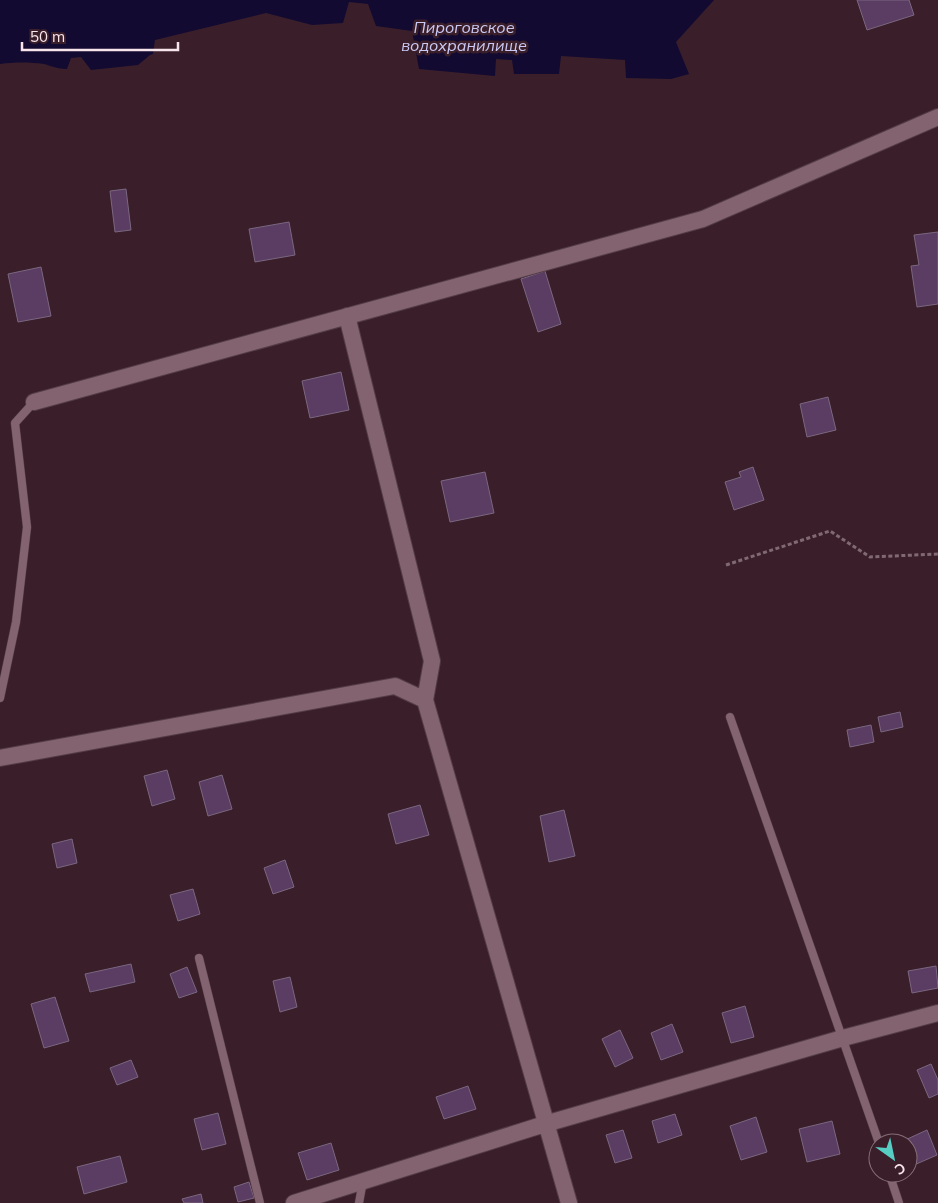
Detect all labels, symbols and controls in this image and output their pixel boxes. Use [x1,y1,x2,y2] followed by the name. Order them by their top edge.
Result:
[401,17,527,55] water label: Пироговское водохранилище
[22,20,179,52] scale bar
[30,27,65,46] text: 50 m
[868,1133,918,1183] north arrow
[891,1159,909,1179] text: С

